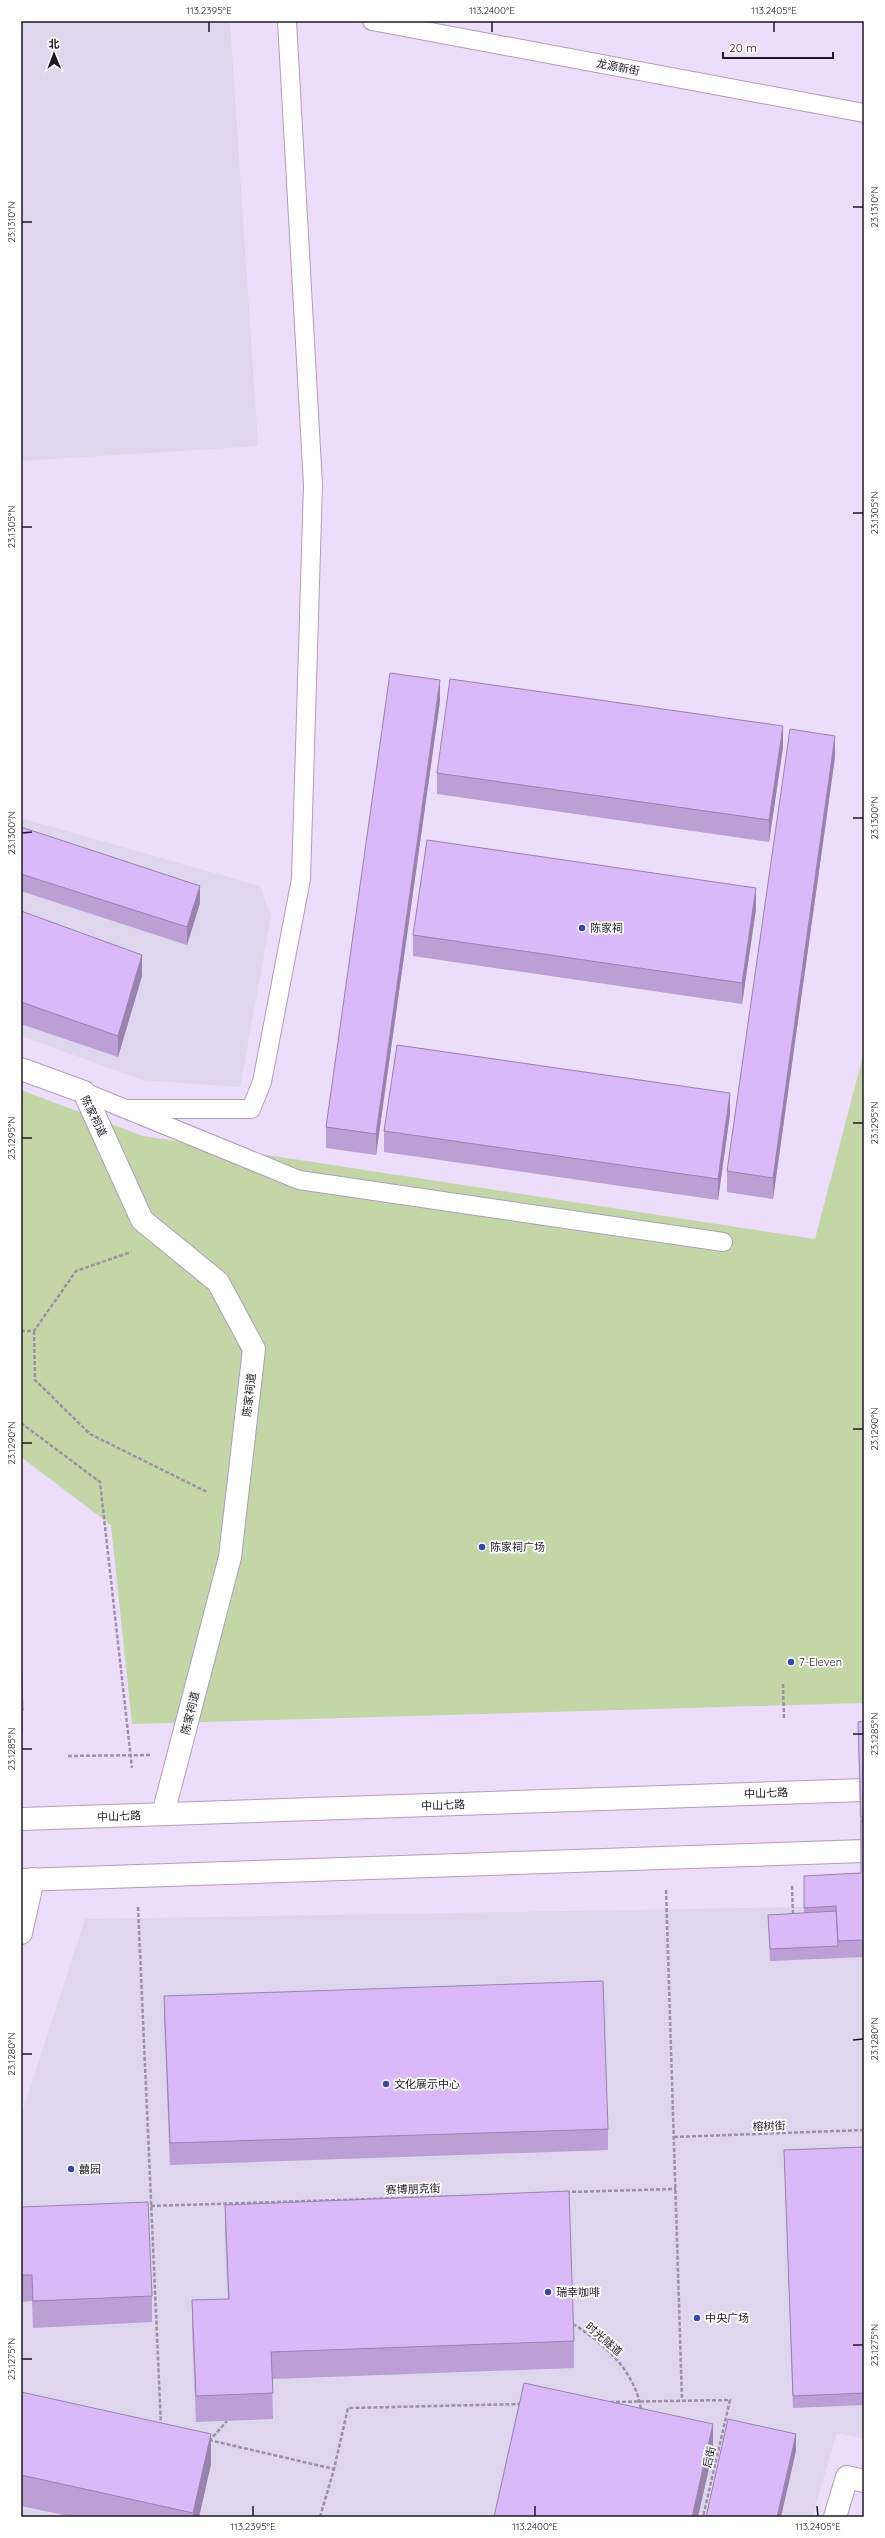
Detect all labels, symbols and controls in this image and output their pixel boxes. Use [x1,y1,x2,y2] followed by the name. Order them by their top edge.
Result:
[186,4,232,17] text: 113.2395°E
[469,4,515,17] text: 113.2400°E
[751,4,797,17] text: 113.2405°E
[34,34,74,74] north arrow
[723,34,833,60] scale bar
[48,37,59,51] text: 北
[729,40,757,55] text: 20 m
[595,56,641,78] street label: 龙源新街
[868,186,881,228] text: 23.1310°N
[5,201,18,243] text: 23.1310°N
[868,491,881,535] text: 23.1305°N
[5,505,18,549] text: 23.1305°N
[868,796,881,840] text: 23.1300°N
[5,811,18,855] text: 23.1300°N
[590,921,623,935] place label: 陈家祠
[577,923,587,933] marker: 陈家祠
[78,1093,110,1139] street label: 陈家祠道
[868,1101,881,1145] text: 23.1295°N
[5,1116,18,1160] text: 23.1295°N
[239,1372,259,1418] street label: 陈家祠道
[868,1407,881,1451] text: 23.1290°N
[5,1421,18,1465] text: 23.1290°N
[490,1540,545,1554] place label: 陈家祠广场
[477,1542,487,1552] marker: 陈家祠广场
[799,1655,842,1669] place label: 7-Eleven
[786,1657,796,1667] marker: 7-Eleven
[178,1690,202,1736] street label: 陈家祠道
[868,1713,881,1755] text: 23.1285°N
[5,1728,18,1770] text: 23.1285°N
[744,1785,788,1801] street label: 中山七路
[421,1797,465,1813] street label: 中山七路
[97,1808,141,1824] street label: 中山七路
[868,2017,881,2061] text: 23.1280°N
[5,2032,18,2076] text: 23.1280°N
[394,2077,460,2091] place label: 文化展示中心
[381,2079,391,2089] marker: 文化展示中心
[752,2118,786,2134] street label: 榕树街
[79,2162,101,2176] place label: 囍园
[66,2164,76,2174] marker: 囍园
[385,2181,441,2197] street label: 赛博朋克街
[556,2285,600,2299] place label: 瑞幸咖啡
[543,2287,553,2297] marker: 瑞幸咖啡
[705,2311,749,2325] place label: 中央广场
[692,2313,702,2323] marker: 中央广场
[583,2319,625,2359] street label: 时光隧道
[868,2324,881,2366] text: 23.1275°N
[5,2338,18,2380] text: 23.1275°N
[700,2445,718,2469] street label: 后街
[230,2520,276,2533] text: 113.2395°E
[512,2520,558,2533] text: 113.2400°E
[795,2520,841,2533] text: 113.2405°E

